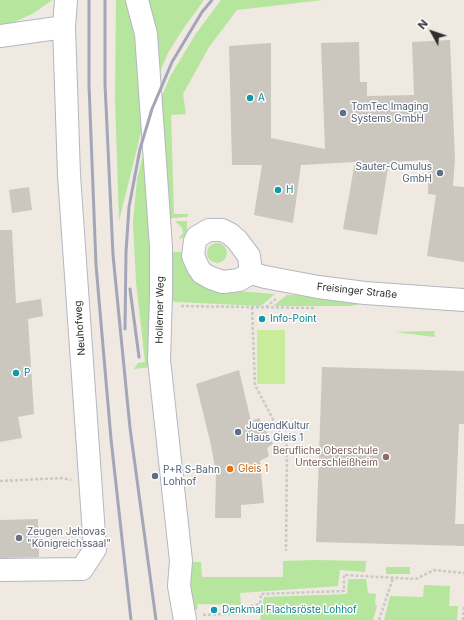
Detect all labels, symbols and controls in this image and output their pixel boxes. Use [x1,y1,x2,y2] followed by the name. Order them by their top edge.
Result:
[412,12,452,52] north arrow
[415,17,431,32] text: N
[258,92,265,104] place label: A
[245,93,255,103] marker: A
[351,101,428,124] place label: TomTec Imaging Systems GmbH
[338,108,348,118] marker: TomTec Imaging Systems GmbH
[356,161,432,184] place label: Sauter-Cumulus GmbH
[435,168,445,178] marker: Sauter-Cumulus GmbH
[286,184,293,196] place label: H
[273,185,283,195] marker: H
[153,276,167,344] street label: Hollerner Weg
[316,281,398,301] street label: Freisinger Straße
[72,300,88,356] street label: Neuhofweg
[270,313,317,325] place label: Info-Point
[257,314,267,324] marker: Info-Point
[24,367,30,379] place label: P
[11,368,21,378] marker: P
[246,420,309,444] place label: JugendKultur Haus Gleis 1
[233,427,243,437] marker: JugendKultur Haus Gleis 1
[273,445,378,468] place label: Berufliche Oberschule Unterschleißheim
[381,452,391,462] marker: Berufliche Oberschule Unterschleißheim
[238,463,268,475] place label: Gleis 1
[163,464,220,488] place label: P+R S-Bahn Lohhof
[225,464,235,474] marker: Gleis 1
[150,471,160,481] marker: P+R S-Bahn Lohhof
[27,526,111,550] place label: Zeugen Jehovas "Königreichssaal"
[14,533,24,543] marker: Zeugen Jehovas "Königreichssaal"
[222,604,357,616] place label: Denkmal Flachsröste Lohhof
[209,605,219,615] marker: Denkmal Flachsröste Lohhof

